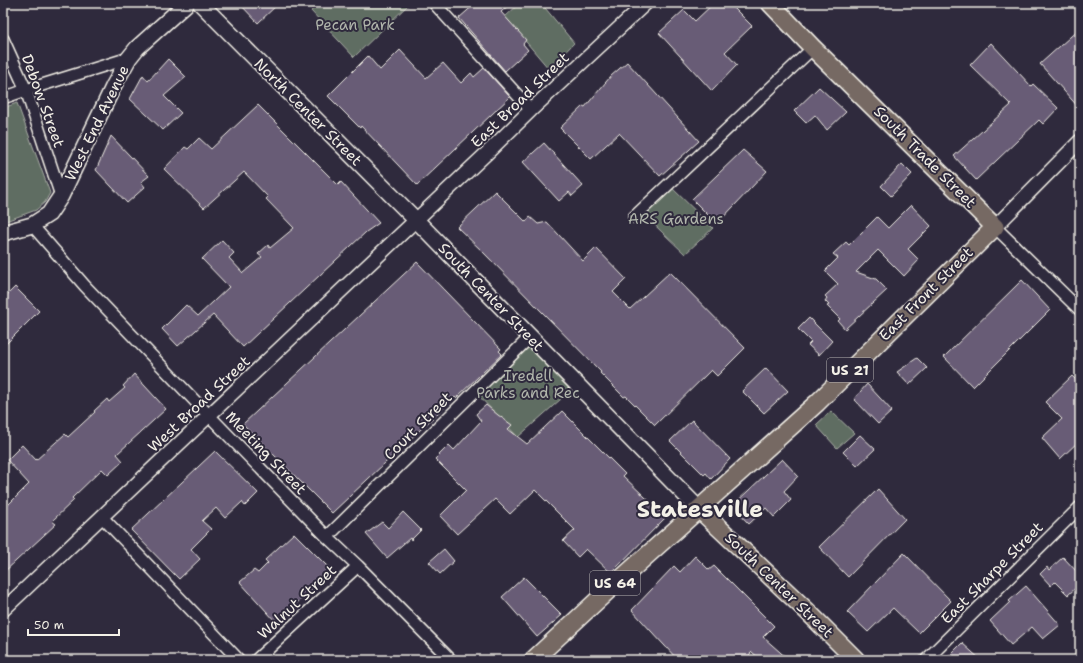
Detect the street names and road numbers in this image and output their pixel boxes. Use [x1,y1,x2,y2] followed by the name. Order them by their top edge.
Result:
[467,48,573,152] street label: East Broad Street
[17,52,69,150] street label: Debow Street
[250,54,366,170] street label: North Center Street
[60,62,134,184] street label: West End Avenue
[870,102,980,212] street label: South Trade Street
[434,238,548,356] street label: South Center Street
[875,243,977,345] street label: East Front Street
[144,351,254,457] street label: West Broad Street
[827,358,873,382] road number: US 21
[379,387,457,465] street label: Court Street
[221,407,311,499] street label: Meeting Street
[937,518,1047,628] street label: East Sharpe Street
[720,528,838,642] street label: South Center Street
[253,560,341,644] street label: Walnut Street
[590,571,640,595] road number: US 64

